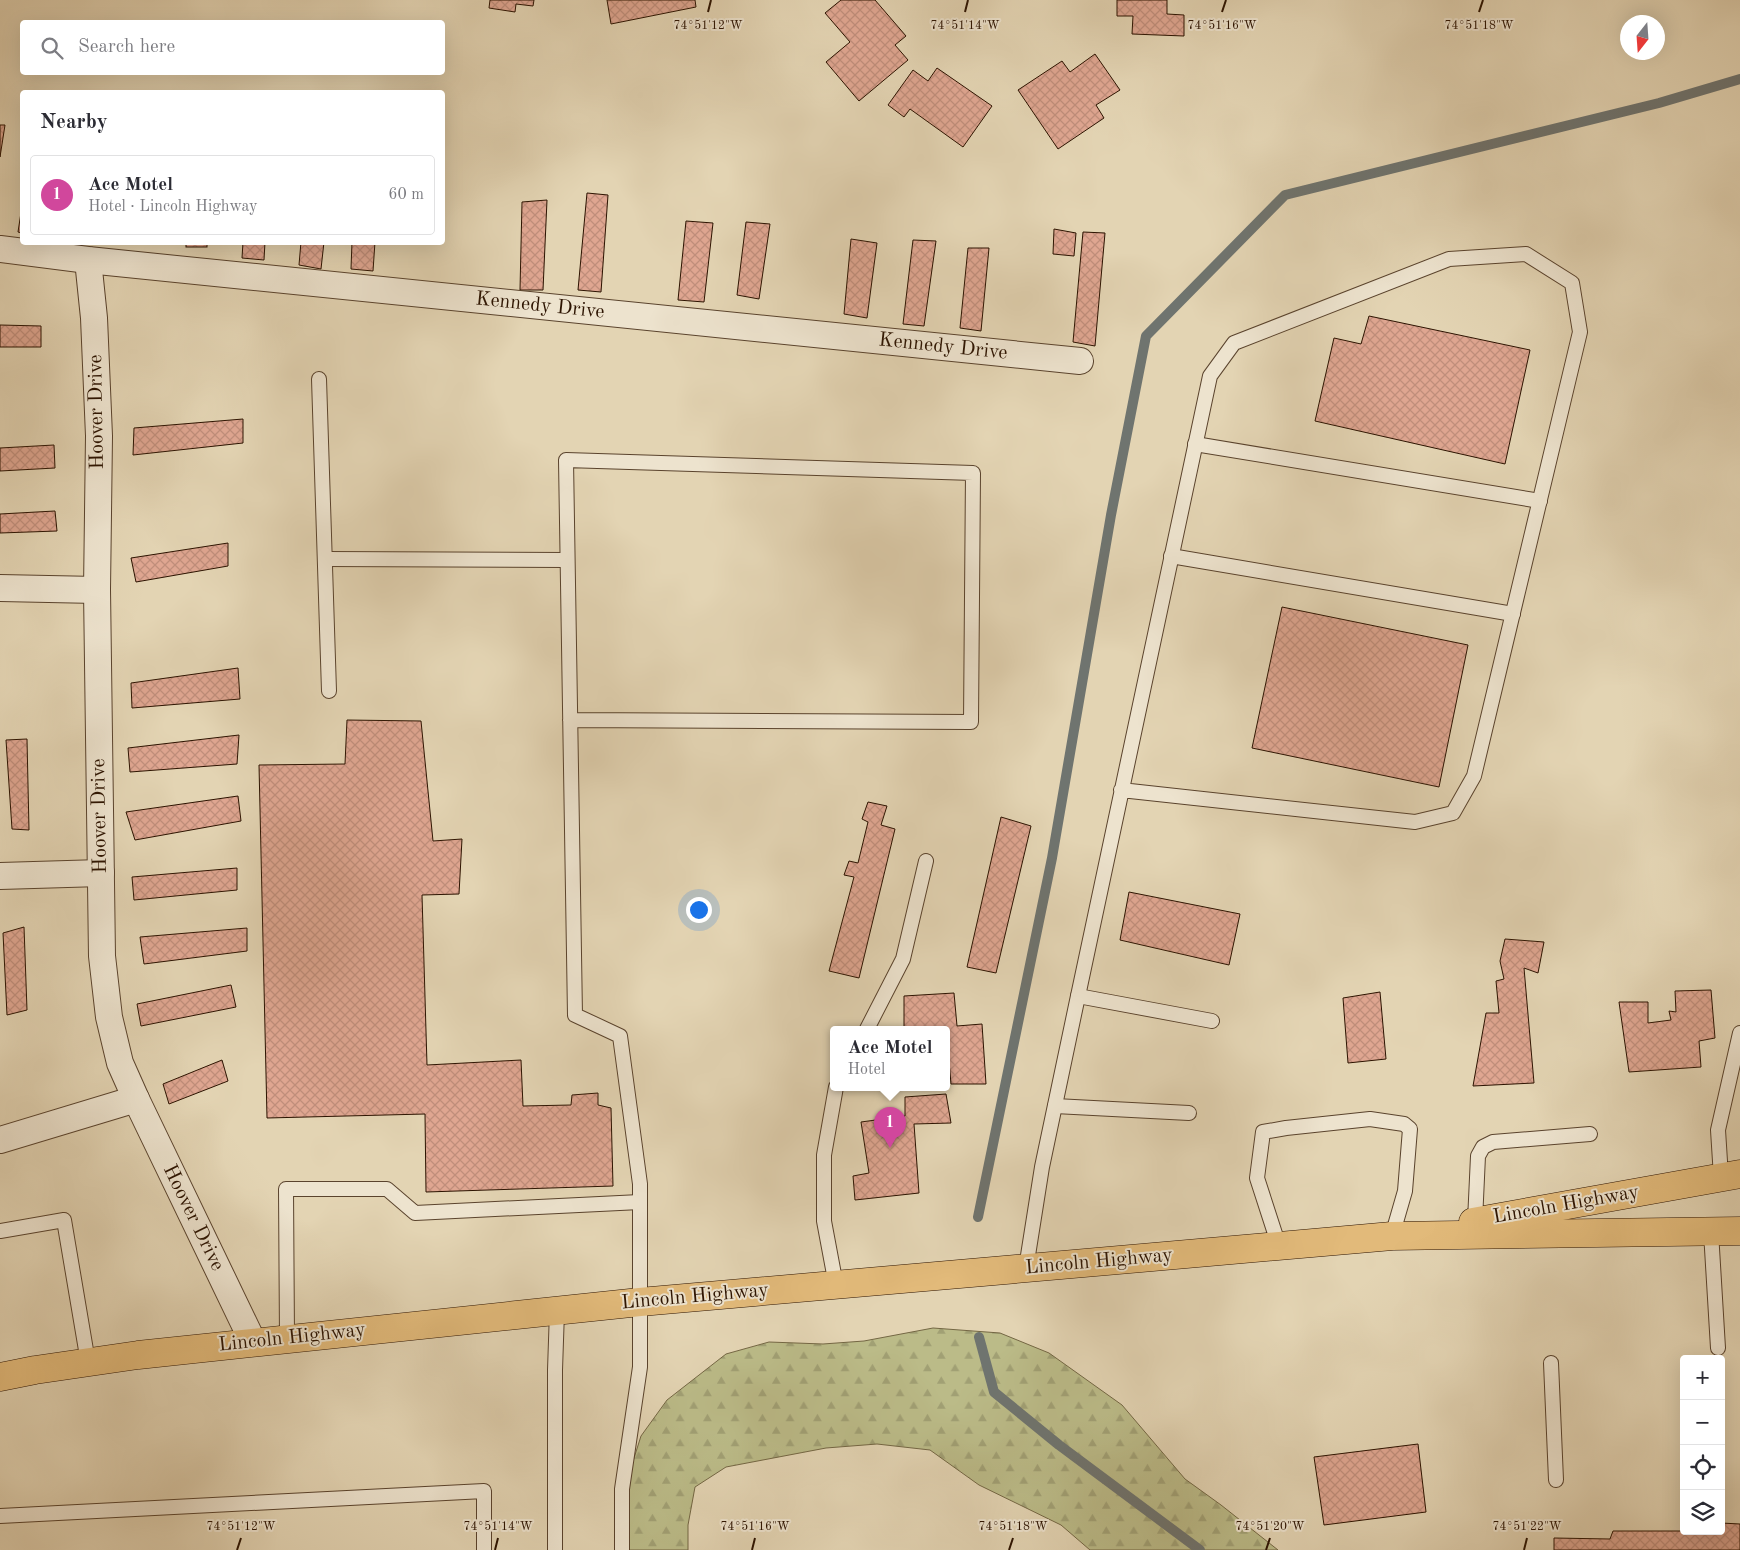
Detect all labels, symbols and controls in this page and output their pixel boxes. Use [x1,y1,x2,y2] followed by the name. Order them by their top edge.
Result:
[1620,15,1665,60] north arrow
[673,19,743,32] text: 74°51'12"W
[930,19,1000,32] text: 74°51'14"W
[1187,19,1257,32] text: 74°51'16"W
[1444,19,1514,32] text: 74°51'18"W
[20,20,445,75] search box
[38,34,66,62] icon: search
[78,38,175,57] text: Search here
[40,112,108,133] text: Nearby
[88,176,173,195] text: Ace Motel
[52,187,62,203] text: 1
[388,187,424,203] text: 60 m
[88,199,258,215] text: Hotel · Lincoln Highway
[474,289,606,323] street label: Kennedy Drive
[877,330,1009,364] street label: Kennedy Drive
[86,354,108,470] street label: Hoover Drive
[89,758,111,874] street label: Hoover Drive
[686,897,712,923] your location
[830,1026,950,1091] popup
[847,1039,933,1058] text: Ace Motel
[847,1062,885,1078] text: Hotel
[874,1107,906,1148] pin: 1
[159,1162,227,1274] street label: Hoover Drive
[1491,1182,1641,1228] street label: Lincoln Highway
[1024,1246,1174,1278] street label: Lincoln Highway
[620,1281,770,1313] street label: Lincoln Highway
[217,1320,367,1356] street label: Lincoln Highway
[1680,1355,1725,1535] map controls
[1680,1355,1725,1400] button: +
[1680,1400,1725,1445] button: −
[1680,1445,1725,1490] button: locate
[1680,1490,1725,1535] button: layers
[206,1520,276,1533] text: 74°51'12"W
[463,1520,533,1533] text: 74°51'14"W
[720,1520,790,1533] text: 74°51'16"W
[978,1520,1048,1533] text: 74°51'18"W
[1235,1520,1305,1533] text: 74°51'20"W
[1492,1520,1562,1533] text: 74°51'22"W

